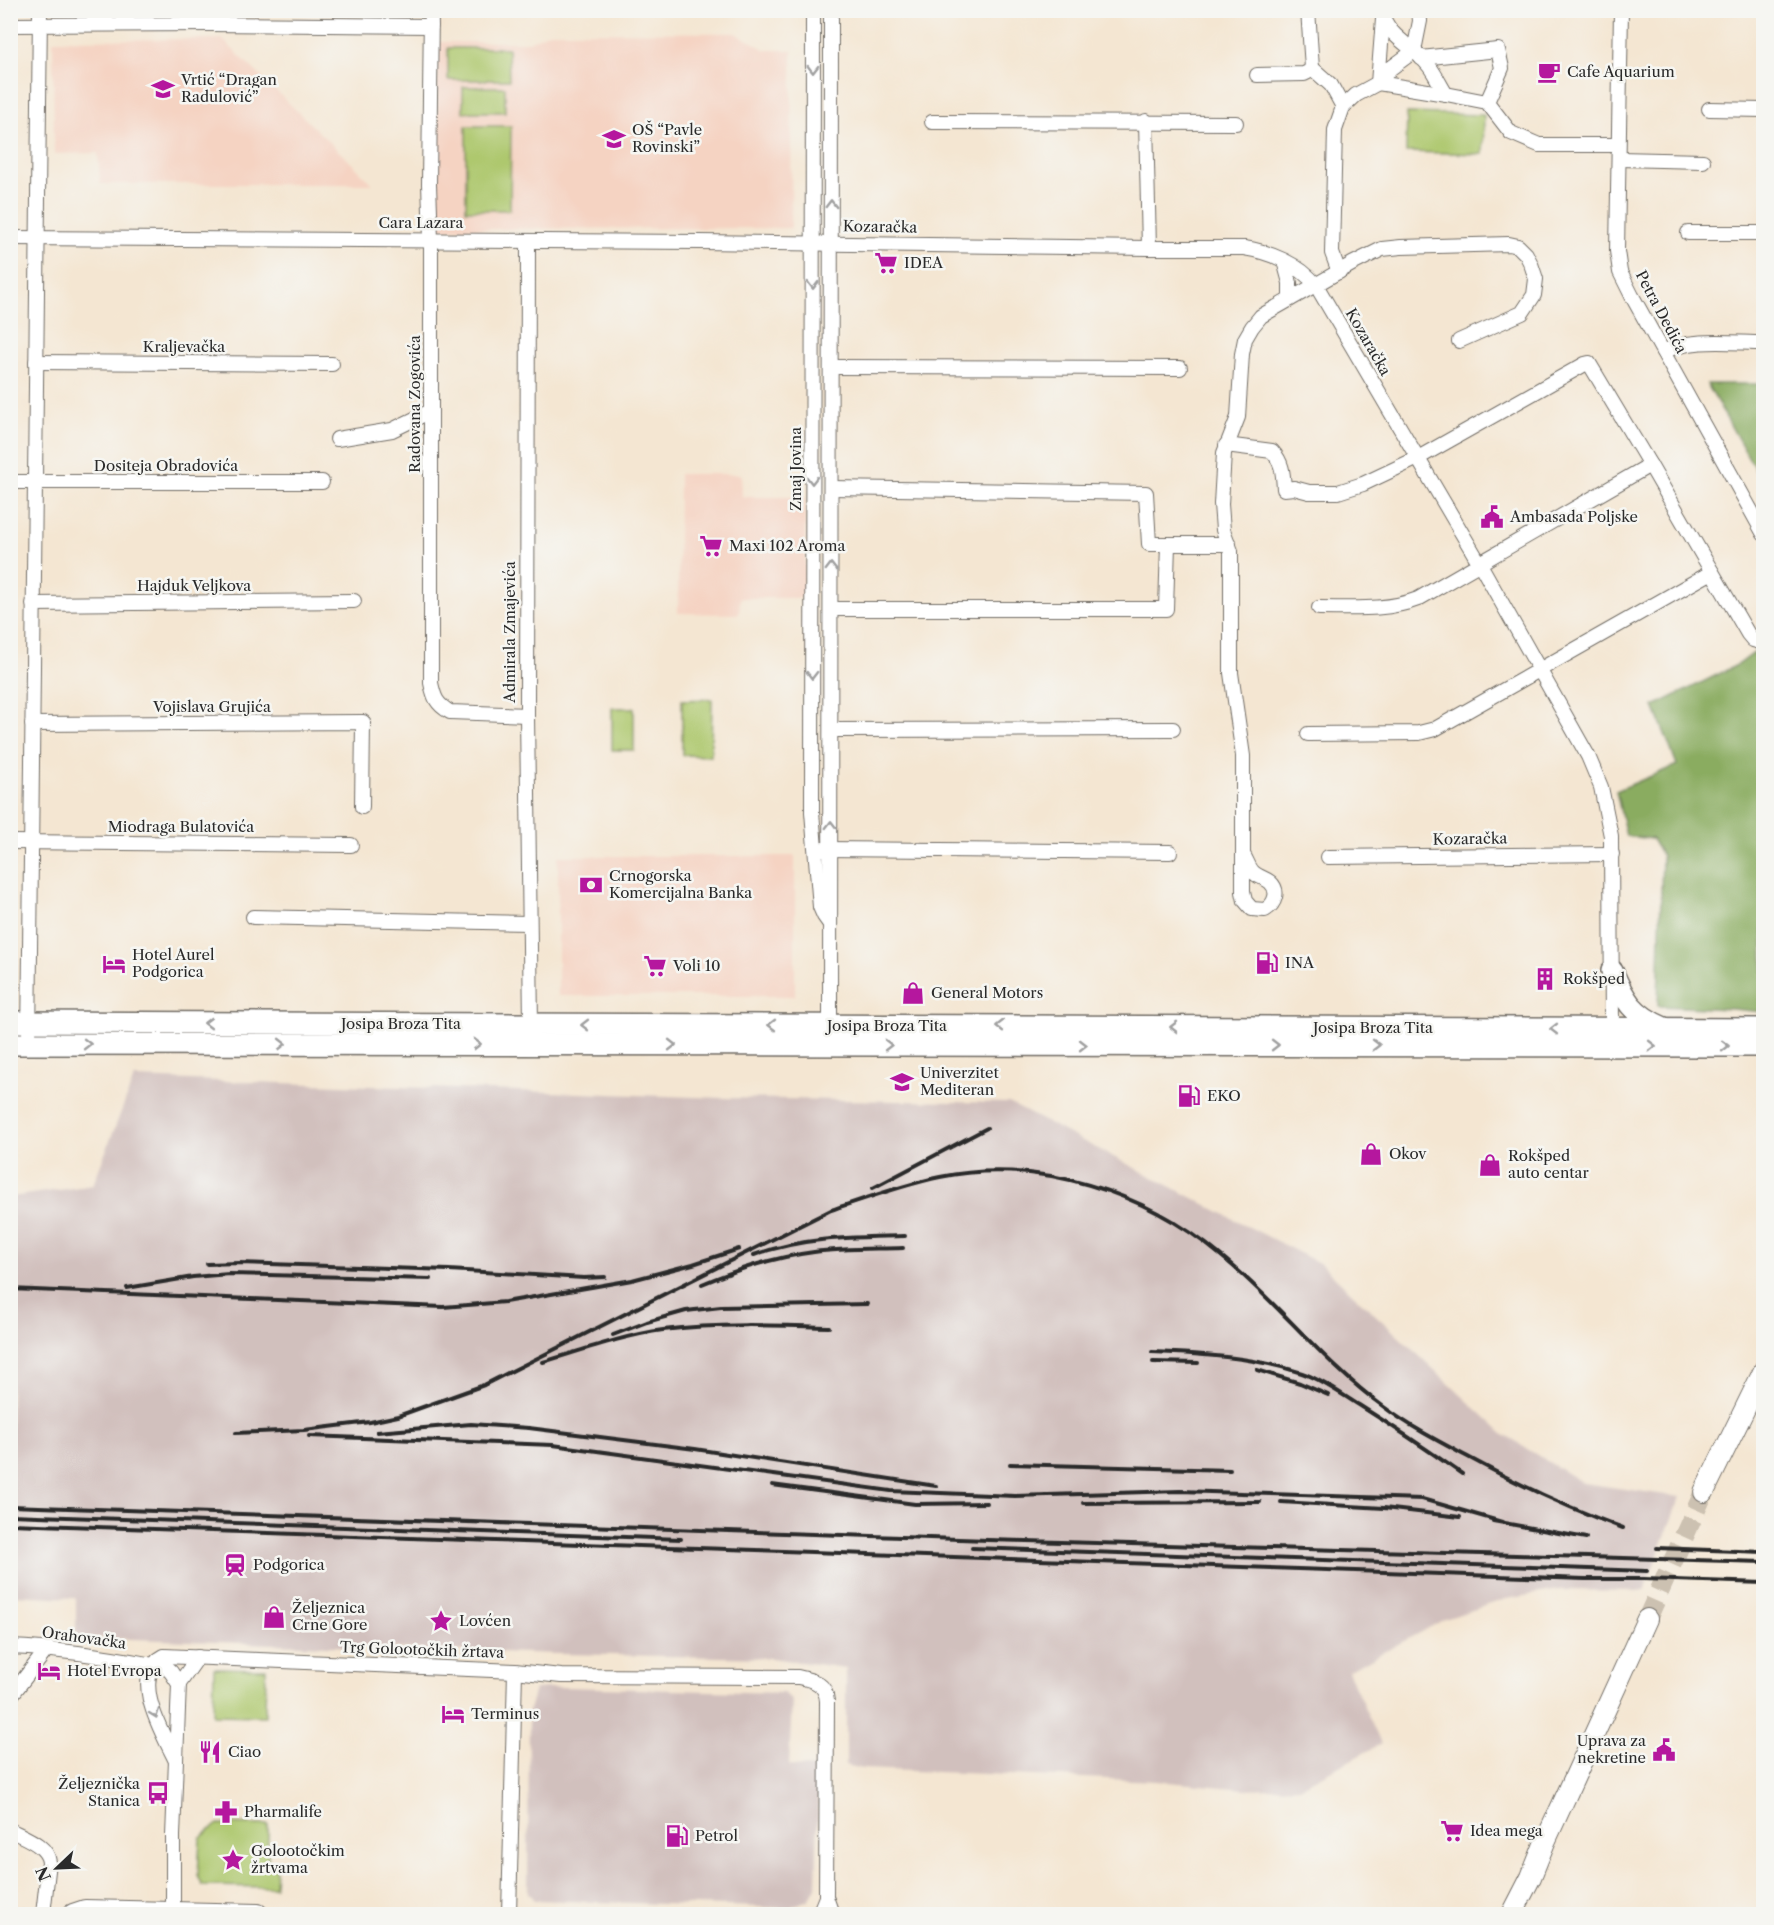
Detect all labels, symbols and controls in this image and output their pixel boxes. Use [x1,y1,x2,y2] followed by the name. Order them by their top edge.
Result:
[1536,59,1562,85] cafe icon: Cafe Aquarium
[1567,62,1675,81] place label: Cafe Aquarium
[807,64,819,73] one-way arrow
[180,70,277,106] place label: Vrtić “Dragan Radulović”
[150,76,176,102] school or university icon: Vrtić “Dragan Radulović”
[632,120,702,156] place label: OŠ “Pavle Rovinski”
[601,126,627,152] school or university icon: OŠ “Pavle Rovinski”
[825,199,837,208] one-way arrow
[379,213,464,232] street label: Cara Lazara
[843,216,917,237] street label: Kozaračka
[873,250,899,276] supermarket icon: IDEA
[904,253,944,272] place label: IDEA
[1632,267,1691,357] street label: Petra Dedića
[807,280,819,289] one-way arrow
[1342,305,1395,379] street label: Kozaračka
[405,335,424,473] street label: Radovana Zogovića
[143,337,225,356] street label: Kraljevačka
[786,427,805,511] street label: Zmaj Jovina
[94,456,238,475] street label: Dositeja Obradovića
[806,475,818,484] one-way arrow
[1479,504,1505,530] public building icon: Ambasada Poljske
[1509,507,1638,526] place label: Ambasada Poljske
[698,533,724,559] supermarket icon: Maxi 102 Aroma
[729,536,845,555] place label: Maxi 102 Aroma
[500,561,519,704] street label: Admirala Zmajevića
[825,562,837,571] one-way arrow
[137,576,251,595] street label: Hajduk Veljkova
[806,670,818,679] one-way arrow
[152,697,271,716] street label: Vojislava Grujića
[108,817,254,836] street label: Miodraga Bulatovića
[824,820,837,829] one-way arrow
[1433,828,1507,849] street label: Kozaračka
[609,866,752,902] place label: Crnogorska Komercijalna Banka
[578,872,604,898] bank icon: Crnogorska Komercijalna Banka
[132,945,215,981] place label: Hotel Aurel Podgorica
[1254,950,1280,976] fuel station icon: INA
[101,951,127,977] hotel icon: Hotel Aurel Podgorica
[642,953,668,979] supermarket icon: Voli 10
[1285,953,1315,972] place label: INA
[672,956,721,975] place label: Voli 10
[1532,966,1558,992] building icon: Rokšped
[1563,969,1625,988] place label: Rokšped
[900,980,926,1006] shop icon: General Motors
[931,983,1043,1002] place label: General Motors
[339,1014,461,1033] street label: Josipa Broza Tita
[825,1016,947,1035] street label: Josipa Broza Tita
[204,1017,213,1029] one-way arrow
[580,1018,589,1031] one-way arrow
[1311,1018,1433,1037] street label: Josipa Broza Tita
[767,1019,776,1031] one-way arrow
[995,1020,1004,1032] one-way arrow
[1170,1021,1179,1033] one-way arrow
[1549,1023,1558,1035] one-way arrow
[83,1038,92,1050] one-way arrow
[278,1038,287,1050] one-way arrow
[473,1038,482,1050] one-way arrow
[668,1039,677,1051] one-way arrow
[884,1039,893,1051] one-way arrow
[1079,1039,1088,1051] one-way arrow
[1270,1039,1279,1051] one-way arrow
[1371,1039,1380,1051] one-way arrow
[1647,1040,1656,1052] one-way arrow
[1721,1040,1730,1052] one-way arrow
[920,1063,999,1099] place label: Univerzitet Mediteran
[889,1069,915,1095] school or university icon: Univerzitet Mediteran
[1176,1083,1202,1109] fuel station icon: EKO
[1207,1086,1241,1105] place label: EKO
[1358,1141,1384,1167] shop icon: Okov
[1389,1144,1427,1163] place label: Okov
[1508,1146,1590,1182] place label: Rokšped auto centar
[1477,1152,1503,1178] shop icon: Rokšped auto centar
[222,1552,248,1578] station icon: Podgorica
[253,1555,325,1574] place label: Podgorica
[292,1598,367,1634] place label: Željeznica Crne Gore
[261,1604,287,1630] shop icon: Željeznica Crne Gore
[428,1608,454,1634] place icon: Lovćen
[459,1611,512,1630] place label: Lovćen
[41,1622,127,1653] street label: Orahovačka
[340,1637,504,1662] street label: Trg Golootočkih žrtava
[36,1658,62,1684] hotel icon: Hotel Evropa
[67,1661,162,1680] place label: Hotel Evropa
[440,1701,466,1727] hotel icon: Terminus
[471,1704,539,1723] place label: Terminus
[147,1708,160,1718] one-way arrow
[1577,1731,1646,1767] place label: Uprava za nekretine
[1651,1737,1677,1763] public building icon: Uprava za nekretine
[197,1739,223,1765] restaurant icon: Ciao
[228,1742,261,1761] place label: Ciao
[58,1774,140,1810] place label: Željeznička Stanica
[145,1780,171,1806] bus stop icon: Željeznička Stanica
[213,1799,239,1825] pharmacy icon: Pharmalife
[244,1802,322,1821] place label: Pharmalife
[1439,1818,1465,1844] supermarket icon: Idea mega
[1470,1821,1543,1840] place label: Idea mega
[664,1823,690,1849] fuel station icon: Petrol
[695,1826,739,1845] place label: Petrol
[27,1838,87,1898] north arrow
[251,1841,345,1877] place label: Golootočkim žrtvama
[220,1847,246,1873] place icon: Golootočkim žrtvama
[31,1863,55,1884] text: N

